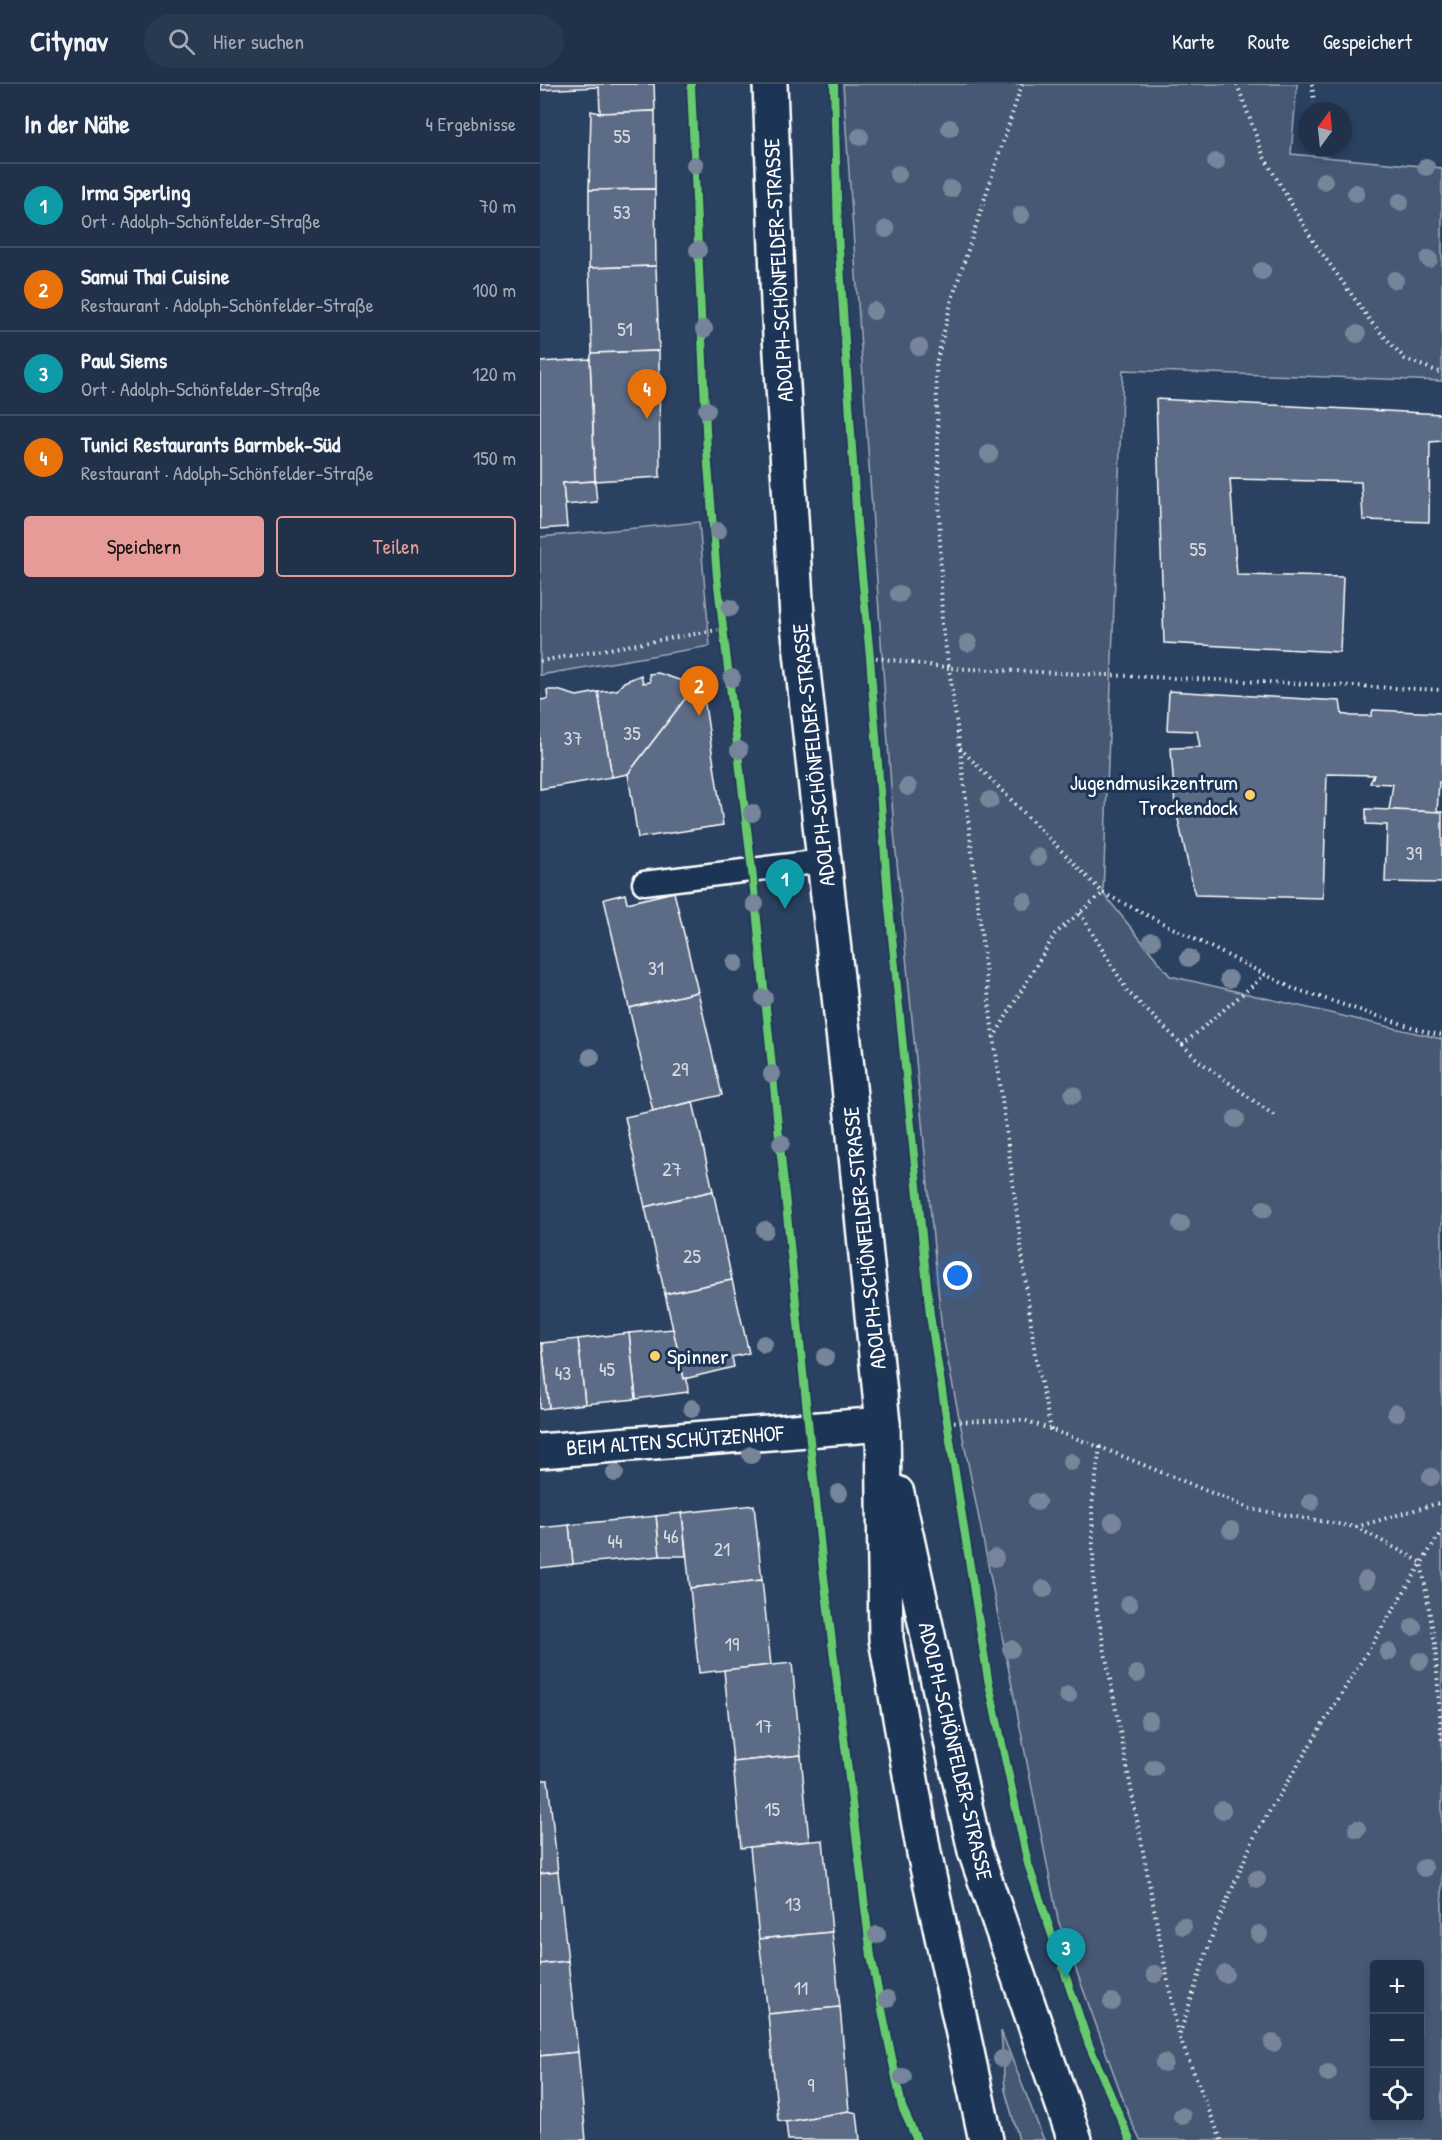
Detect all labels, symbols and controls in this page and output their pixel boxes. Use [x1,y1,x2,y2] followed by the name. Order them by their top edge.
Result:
[144,14,564,68] search box
[30,22,108,60] text: Citynav
[165,25,198,58] icon: search
[213,26,304,56] text: Hier suchen
[1172,27,1215,56] text: Karte
[1248,27,1290,56] text: Route
[1323,27,1412,56] text: Gespeichert
[1298,102,1352,156] north arrow
[24,106,130,141] text: In der Nähe
[425,110,516,137] text: 4 Ergebnisse
[614,122,631,149] house number: 55
[756,137,800,403] street label: ADOLPH-SCHÖNFELDER-STRASSE
[81,177,191,207] text: Irma Sperling
[40,192,47,219] text: 1
[479,192,516,219] text: 70 m
[613,198,631,225] house number: 53
[81,207,320,234] text: Ort · Adolph-Schönfelder-Straße
[81,261,230,291] text: Samui Thai Cuisine
[39,276,48,303] text: 2
[473,276,516,303] text: 100 m
[81,291,374,318] text: Restaurant · Adolph-Schönfelder-Straße
[617,315,633,342] house number: 51
[81,345,167,375] text: Paul Siems
[39,360,48,387] text: 3
[472,360,516,387] text: 120 m
[628,370,666,419] pin: 4
[81,375,320,402] text: Ort · Adolph-Schönfelder-Straße
[81,429,340,459] text: Tunici Restaurants Barmbek-Süd
[40,444,47,471] text: 4
[473,444,516,471] text: 150 m
[81,459,374,486] text: Restaurant · Adolph-Schönfelder-Straße
[24,516,264,577] button: Speichern
[276,516,516,577] button: Teilen
[1190,535,1207,562] house number: 55
[784,622,842,888] street label: ADOLPH-SCHÖNFELDER-STRASSE
[680,666,718,716] pin: 2
[623,719,641,746] house number: 35
[564,724,583,751] house number: 37
[1070,767,1238,822] place label: Jugendmusikzentrum Trockendock
[1243,788,1257,802] marker: Jugendmusikzentrum Trockendock
[1406,839,1422,866] house number: 39
[766,860,804,909] pin: 1
[648,954,664,981] house number: 31
[672,1055,688,1082] house number: 29
[835,1105,893,1371] street label: ADOLPH-SCHÖNFELDER-STRASSE
[662,1155,682,1182] house number: 27
[683,1242,701,1269] house number: 25
[943,1261,972,1290] your location
[667,1341,729,1371] place label: Spinner
[648,1349,662,1363] marker: Spinner
[599,1355,616,1382] house number: 45
[555,1359,571,1386] house number: 43
[565,1417,786,1463] street label: BEIM ALTEN SCHÜTZENHOF
[663,1522,679,1549] house number: 46
[608,1527,623,1554] house number: 44
[714,1535,730,1562] house number: 21
[912,1619,1000,1883] street label: ADOLPH-SCHÖNFELDER-STRASSE
[725,1630,739,1657] house number: 19
[755,1712,773,1739] house number: 17
[764,1795,780,1822] house number: 15
[785,1890,801,1917] house number: 13
[1046,1928,1086,1978] pin: 3
[1370,1960,1424,2122] map controls
[1370,1960,1424,2014] button: +
[794,1974,808,2001] house number: 11
[1370,2014,1424,2068] button: −
[1370,2068,1424,2122] button: locate
[807,2071,815,2098] house number: 9

